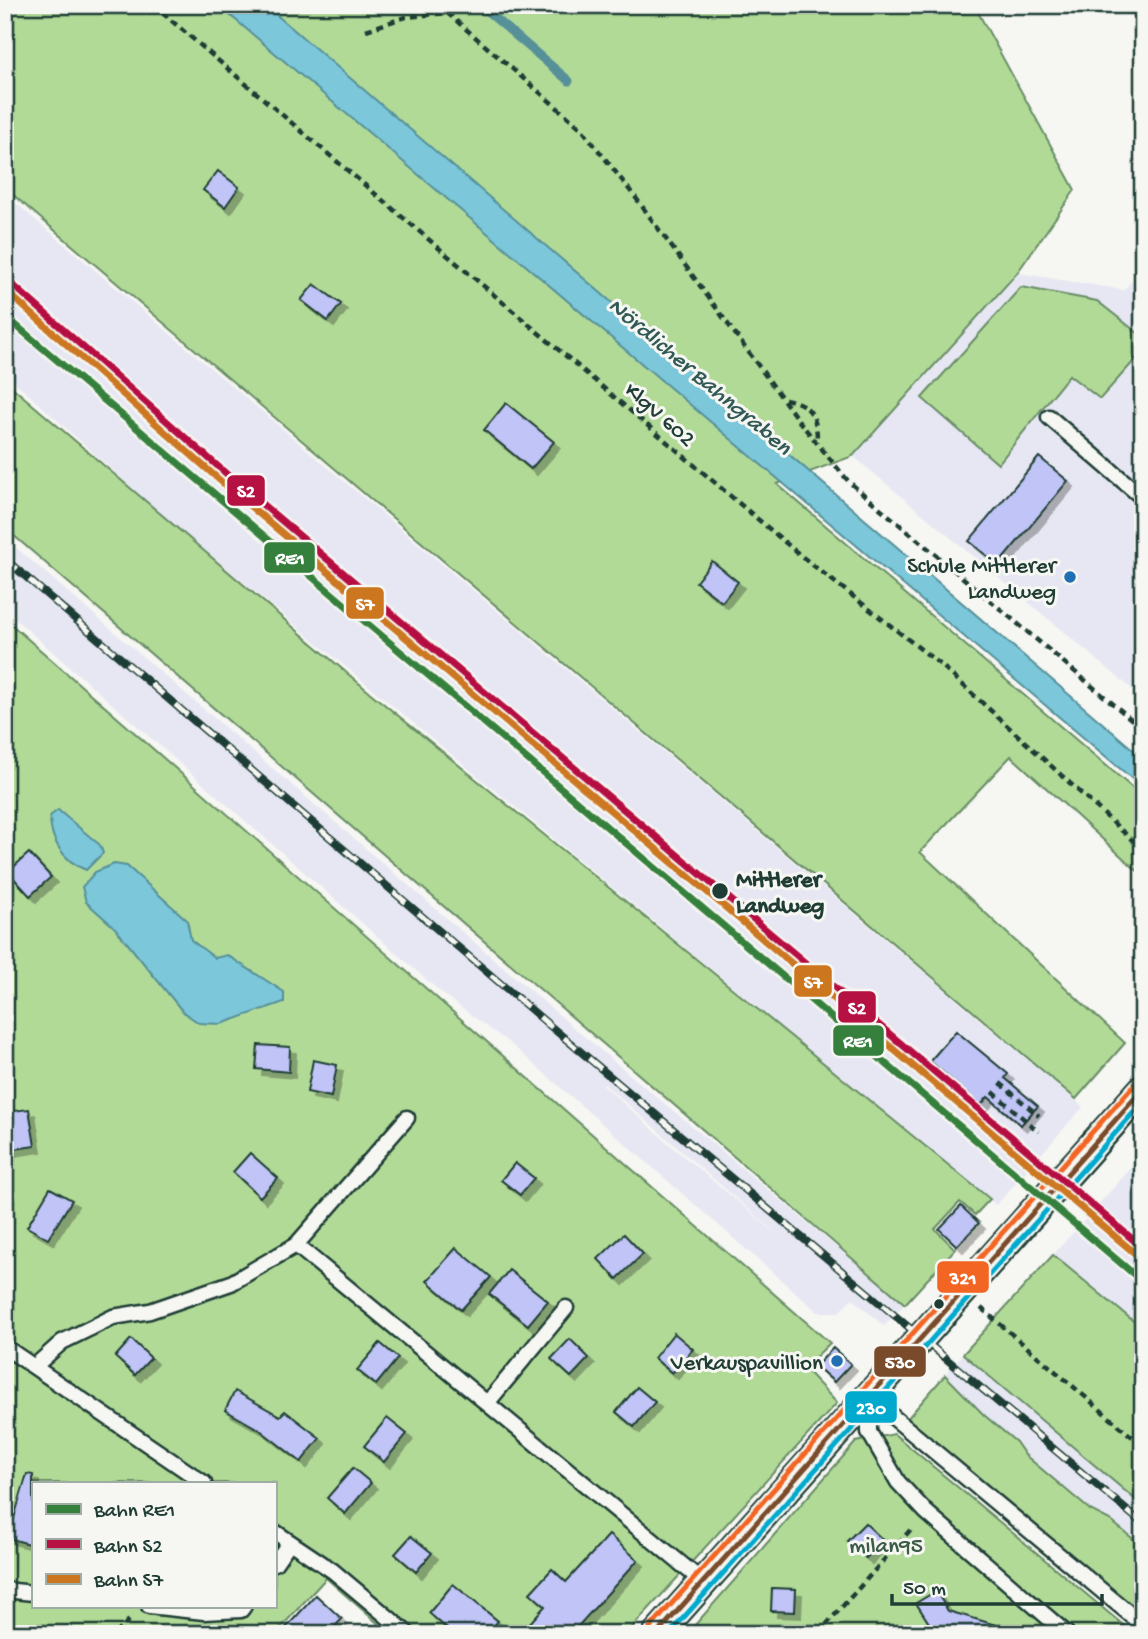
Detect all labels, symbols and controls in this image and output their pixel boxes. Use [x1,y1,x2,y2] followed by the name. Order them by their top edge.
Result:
[601,292,797,463] water label: Nördlicher Bahngraben
[618,378,700,454] street label: KlgV 602
[226,474,266,507] line badge: S2
[237,482,256,505] text: S2
[263,541,316,574] line badge: RE1
[274,549,305,572] text: RE1
[907,554,1058,607] place label: Schule Mittlerer Landweg
[1062,569,1078,585] marker: Schule Mittlerer Landweg
[345,586,385,620] line badge: S7
[356,595,375,618] text: S7
[736,868,824,921] place label: Mittlerer Landweg
[710,881,730,901] marker: Mittlerer Landweg
[793,964,833,998] line badge: S7
[804,973,823,996] text: S7
[837,990,877,1024] line badge: S2
[848,999,867,1022] text: S2
[832,1024,885,1057] line badge: RE1
[842,1032,873,1055] text: RE1
[936,1260,990,1294] line badge: 321
[949,1269,976,1292] text: 321
[932,1297,946,1311] unlabelled marker
[873,1345,927,1378] line badge: 530
[670,1351,823,1378] place label: Verkauspavillion
[829,1353,845,1369] marker: Verkauspavillion
[885,1353,916,1376] text: 530
[844,1390,898,1424] line badge: 230
[856,1399,886,1422] text: 230
[32,1482,276,1608] legend
[93,1500,175,1525] text: Bahn RE1
[849,1534,923,1561] park label: milan95
[93,1536,163,1561] text: Bahn S2
[892,1562,1102,1606] scale bar
[93,1570,164,1595] text: Bahn S7
[903,1578,946,1603] text: 50 m

